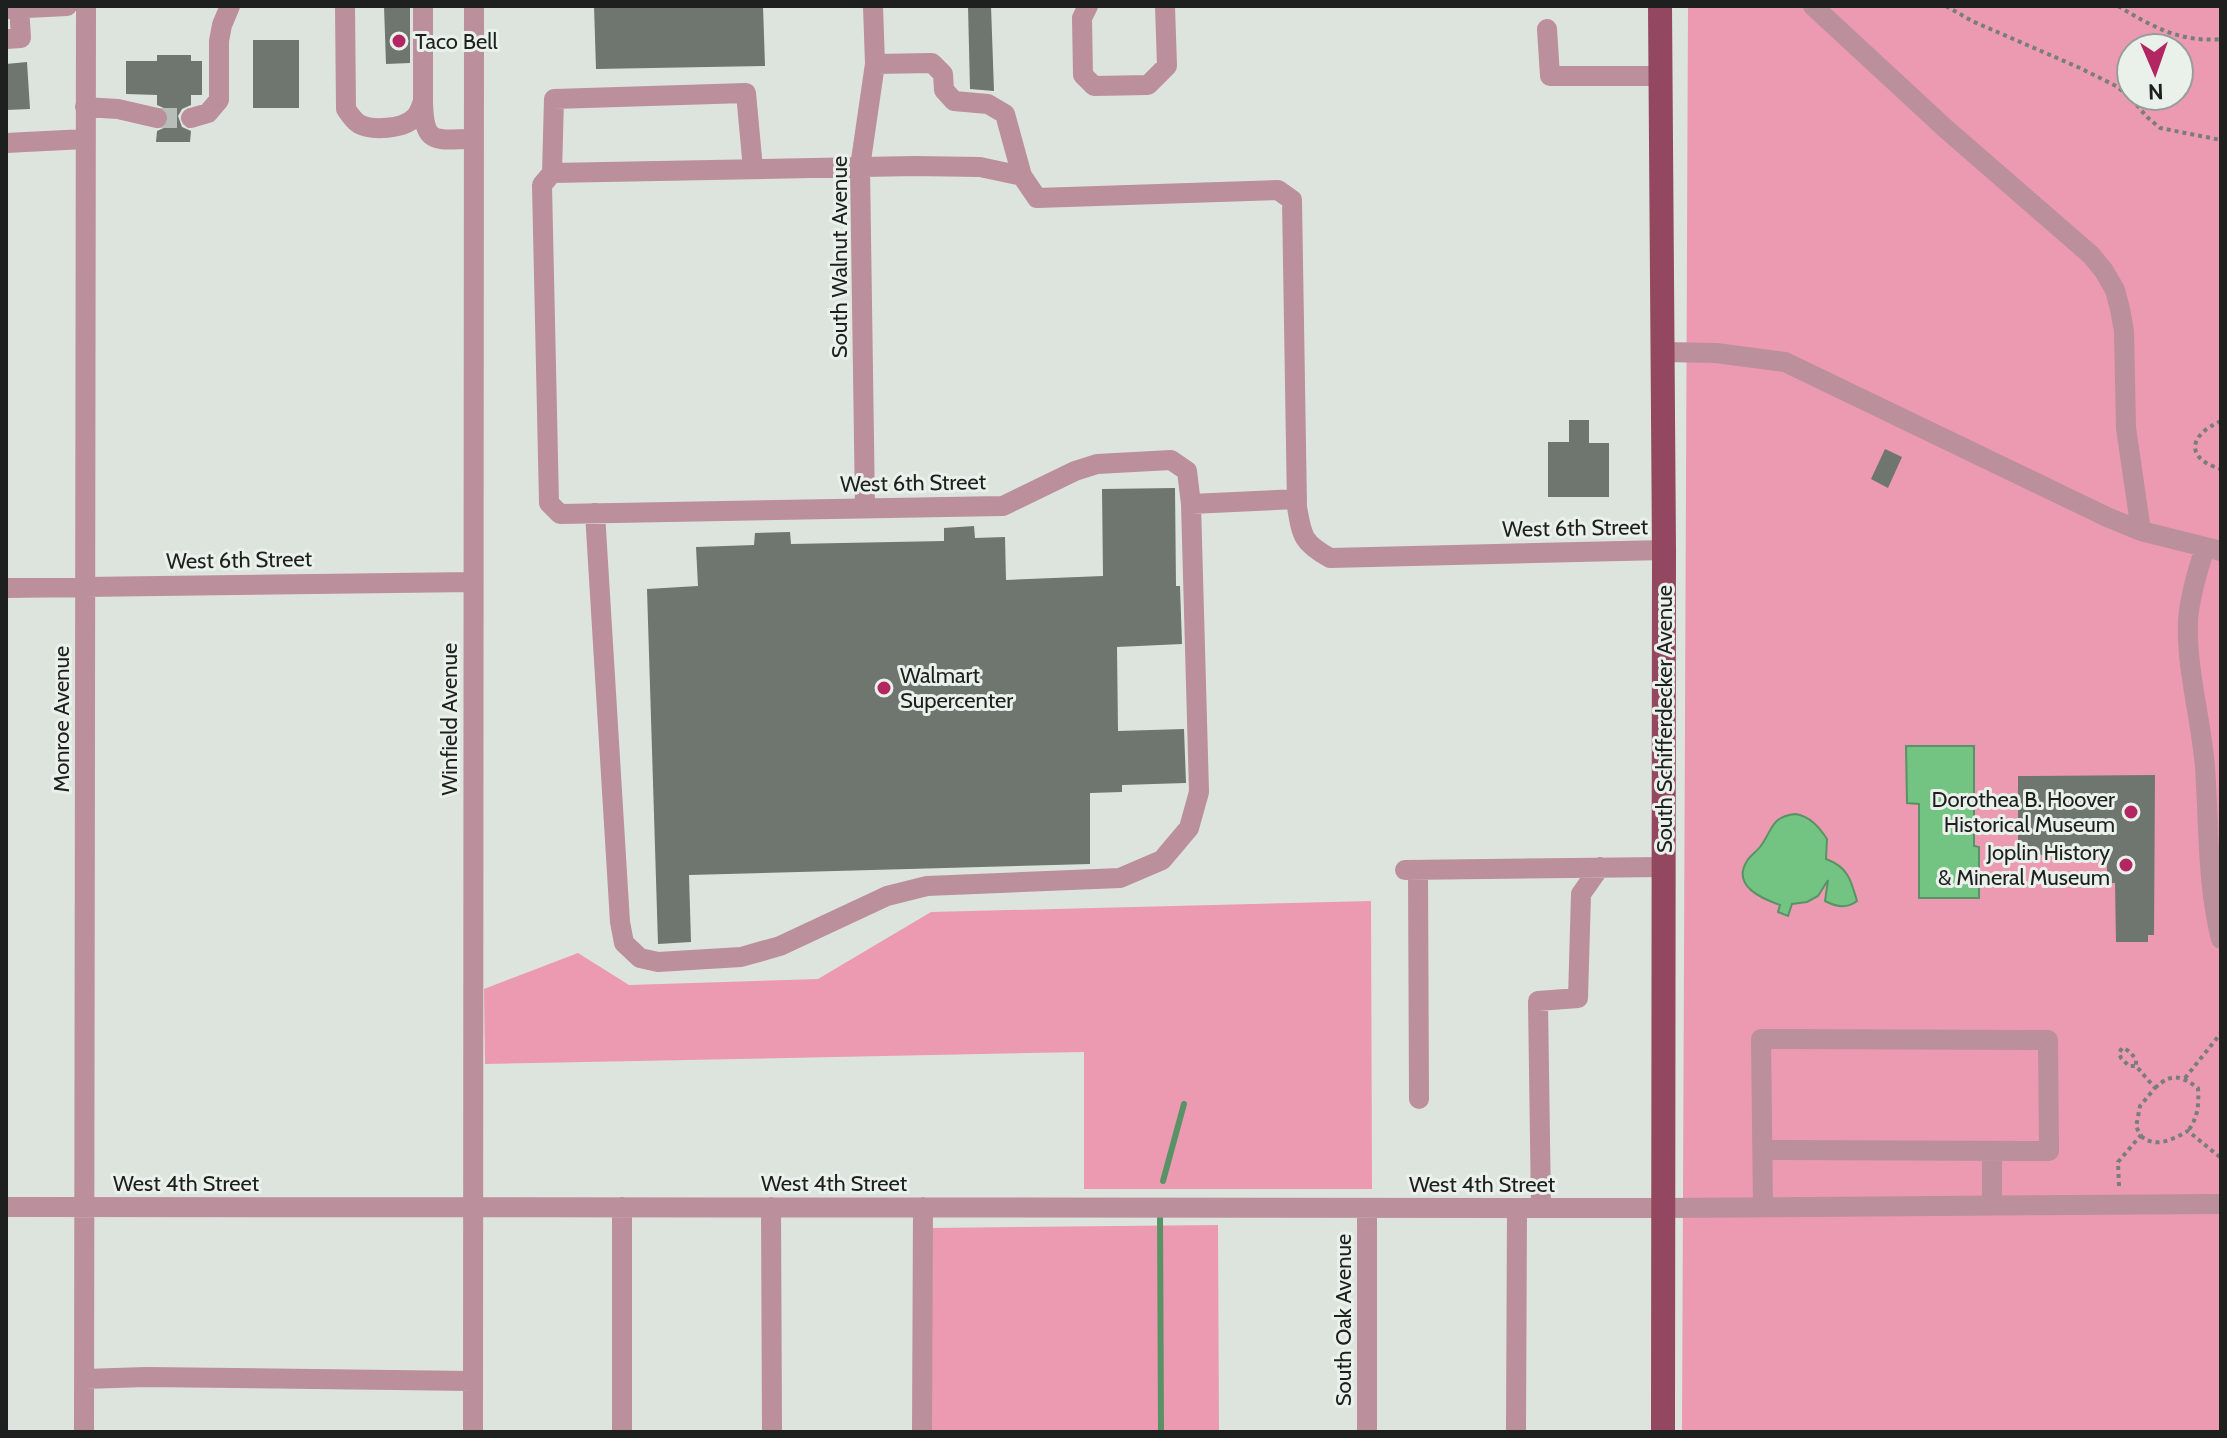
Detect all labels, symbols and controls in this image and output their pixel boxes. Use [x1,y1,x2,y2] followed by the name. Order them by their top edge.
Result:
[415,28,498,55] place label: Taco Bell
[390,32,408,50] marker: Taco Bell
[2115,32,2195,112] north arrow
[2147,78,2164,105] text: N
[826,156,853,358] street label: South Walnut Avenue
[840,468,987,498] street label: West 6th Street
[1502,513,1649,543] street label: West 6th Street
[166,545,313,575] street label: West 6th Street
[1651,585,1678,853] street label: South Schifferdecker Avenue
[436,643,463,795] street label: Winfield Avenue
[48,646,75,792] street label: Monroe Avenue
[900,662,1013,714] place label: Walmart Supercenter
[875,679,893,697] marker: Walmart Supercenter
[1932,786,2115,838] place label: Dorothea B. Hoover Historical Museum
[2122,803,2140,821] marker: Dorothea B. Hoover Historical Museum
[1938,839,2110,891] place label: Joplin History & Mineral Museum
[2117,856,2135,874] marker: Joplin History & Mineral Museum
[113,1170,260,1197] street label: West 4th Street
[761,1170,908,1197] street label: West 4th Street
[1409,1171,1556,1198] street label: West 4th Street
[1330,1234,1357,1406] street label: South Oak Avenue

